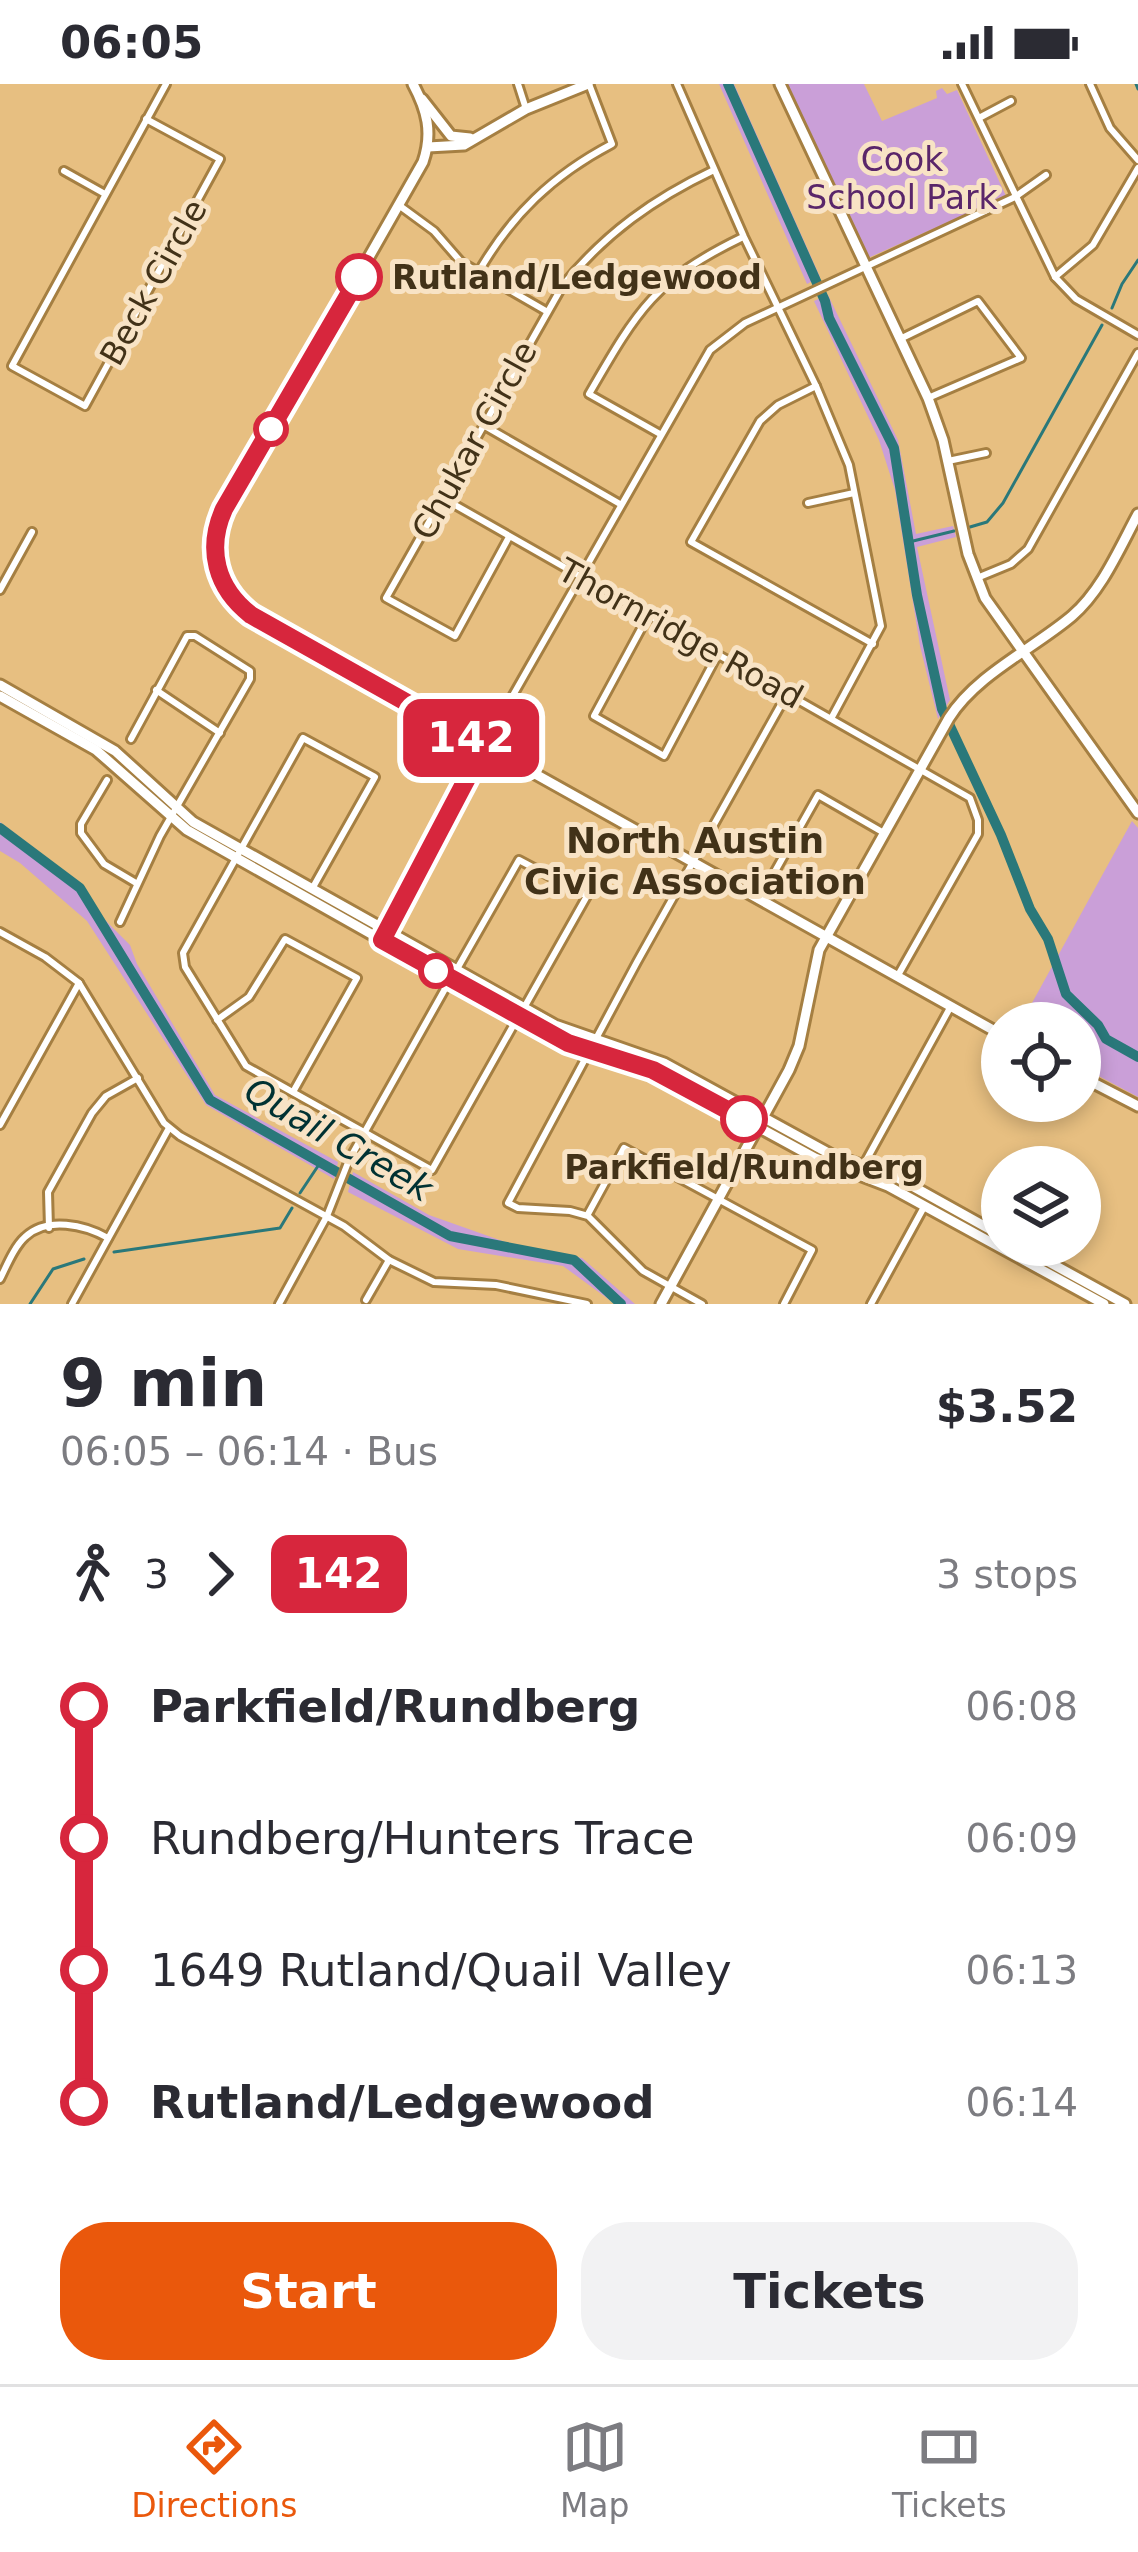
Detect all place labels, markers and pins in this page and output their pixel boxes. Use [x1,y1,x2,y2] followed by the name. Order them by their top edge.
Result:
[337,255,381,299] marker: Rutland/Ledgewood
[392,258,762,297] place label: Rutland/Ledgewood
[255,413,287,445] unlabelled marker
[420,955,452,987] unlabelled marker
[722,1097,766,1141] marker: Parkfield/Rundberg
[564,1148,924,1187] place label: Parkfield/Rundberg

